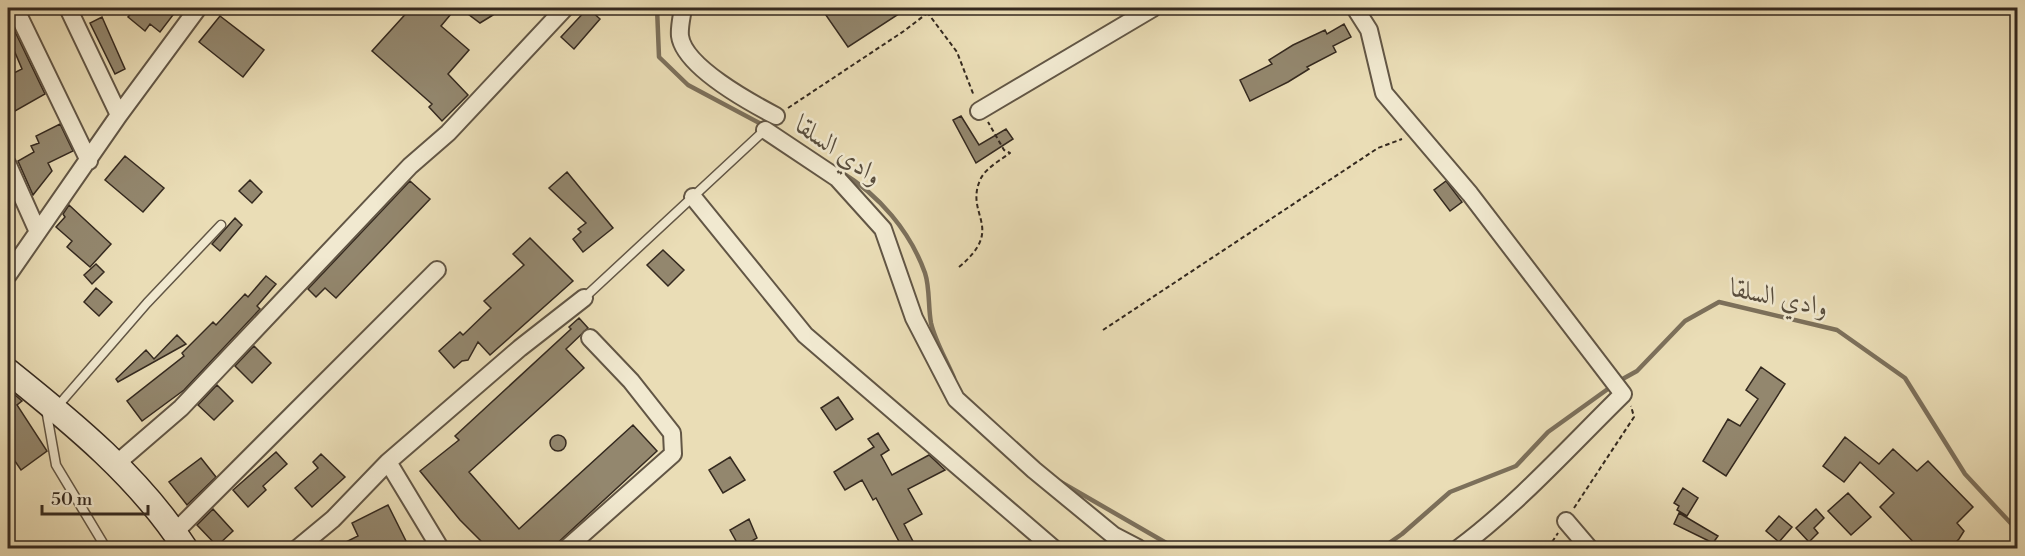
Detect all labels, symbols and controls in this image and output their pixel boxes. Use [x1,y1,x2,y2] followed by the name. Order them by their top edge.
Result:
[785,108,889,196] water label: وادي السلقا
[1726,272,1832,328] water label: وادي السلقا
[42,478,148,516] scale bar
[51,488,93,511] text: 50 m

